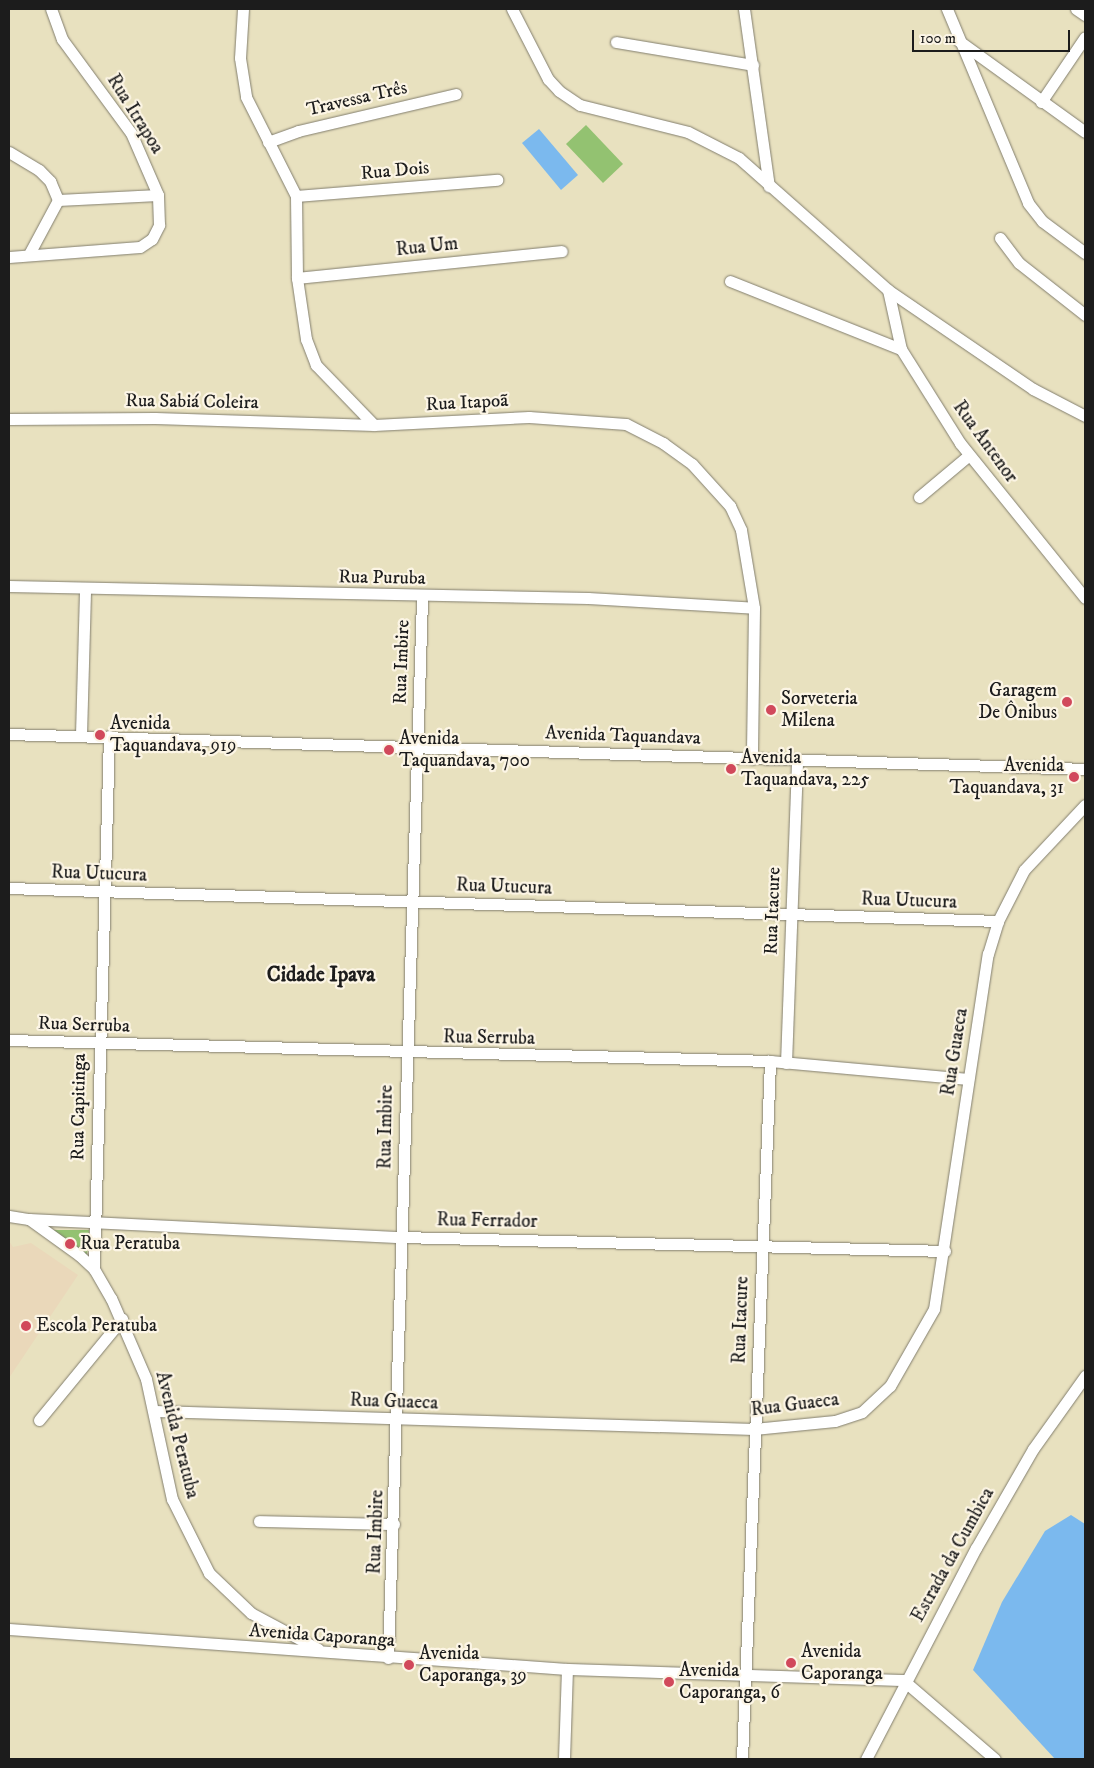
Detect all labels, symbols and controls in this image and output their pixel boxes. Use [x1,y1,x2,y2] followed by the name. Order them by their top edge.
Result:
[914,20,1072,52] scale bar
[920,29,956,48] text: 100 m
[102,70,168,158] street label: Rua Itrapoa
[305,76,409,122] street label: Travessa Três
[360,157,430,185] street label: Rua Dois
[395,232,459,262] street label: Rua Um
[125,389,259,415] street label: Rua Sabiá Coleira
[425,389,509,417] street label: Rua Itapoã
[948,396,1022,488] street label: Rua Antenor
[338,566,426,590] street label: Rua Puruba
[389,619,415,705] street label: Rua Imbire
[978,680,1057,724] place label: Garagem De Ônibus
[781,688,858,732] place label: Sorveteria Milena
[1061,696,1073,708] marker: Garagem De Ônibus
[765,704,777,716] marker: Sorveteria Milena
[110,713,236,757] place label: Avenida Taquandava, 919
[545,722,701,750] street label: Avenida Taquandava
[399,728,530,772] place label: Avenida Taquandava, 700
[94,729,106,741] marker: Avenida Taquandava, 919
[383,744,395,756] marker: Avenida Taquandava, 700
[741,747,870,791] place label: Avenida Taquandava, 225
[949,755,1064,799] place label: Avenida Taquandava, 31
[725,763,737,775] marker: Avenida Taquandava, 225
[1068,771,1080,783] marker: Avenida Taquandava, 31
[51,861,147,887] street label: Rua Utucura
[760,867,786,955] street label: Rua Itacure
[456,874,552,900] street label: Rua Utucura
[861,888,957,914] street label: Rua Utucura
[267,962,375,988] district label: Cidade Ipava
[937,1006,973,1098] street label: Rua Guaeca
[38,1012,130,1038] street label: Rua Serruba
[443,1026,535,1050] street label: Rua Serruba
[67,1053,91,1161] street label: Rua Capitinga
[374,1084,398,1170] street label: Rua Imbire
[436,1209,538,1233] street label: Rua Ferrador
[80,1233,180,1255] place label: Rua Peratuba
[64,1238,76,1250] marker: Rua Peratuba
[728,1276,754,1364] street label: Rua Itacure
[36,1315,157,1337] place label: Escola Peratuba
[20,1320,32,1332] marker: Escola Peratuba
[150,1369,204,1501] street label: Avenida Peratuba
[750,1388,840,1422] street label: Rua Guaeca
[349,1389,439,1415] street label: Rua Guaeca
[907,1484,999,1626] street label: Estrada da Cumbica
[363,1489,389,1575] street label: Rua Imbire
[248,1620,396,1652] street label: Avenida Caporanga
[801,1641,883,1685] place label: Avenida Caporanga
[419,1643,527,1687] place label: Avenida Caporanga, 39
[785,1657,797,1669] marker: Avenida Caporanga
[403,1659,415,1671] marker: Avenida Caporanga, 39
[679,1660,780,1704] place label: Avenida Caporanga, 6
[663,1676,675,1688] marker: Avenida Caporanga, 6

